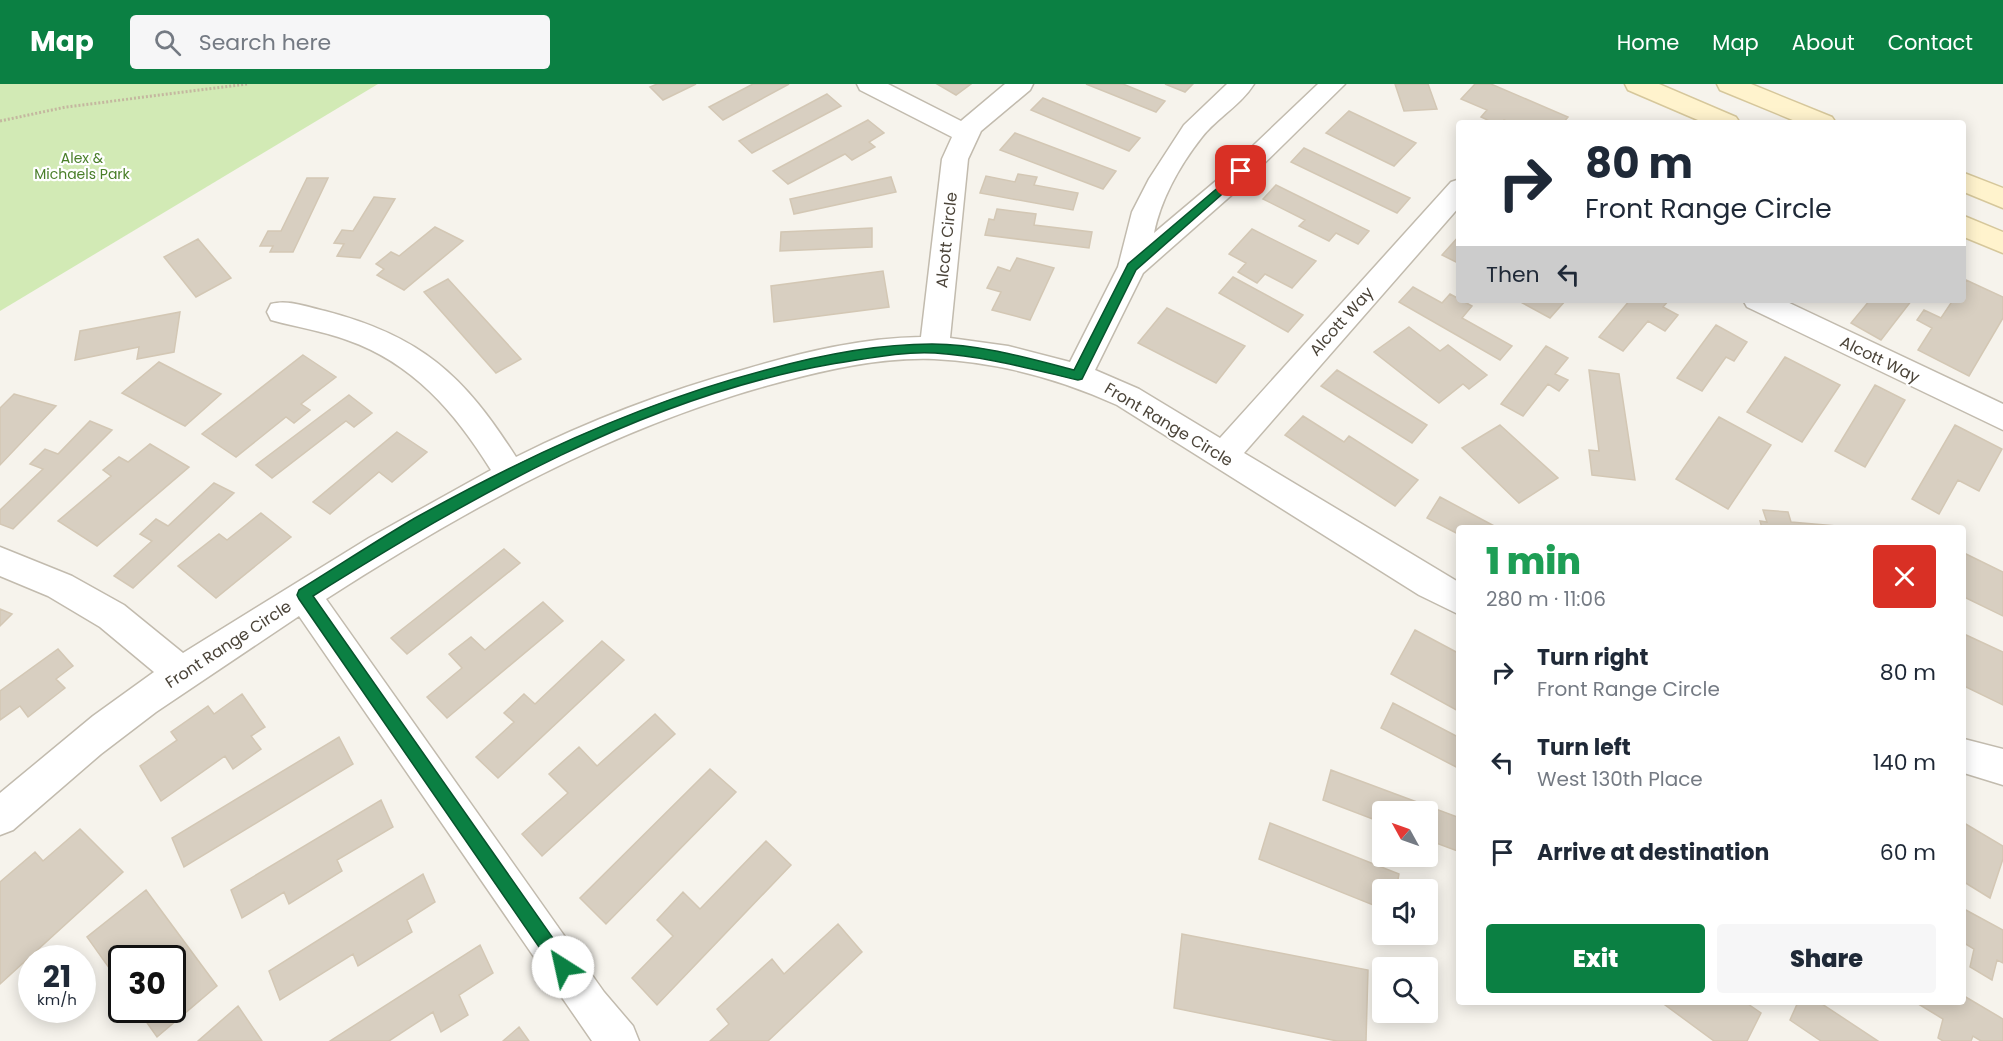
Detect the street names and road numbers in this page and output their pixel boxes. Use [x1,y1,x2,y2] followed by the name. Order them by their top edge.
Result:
[930,191,963,289] street label: Alcott Circle
[1304,282,1379,361] street label: Alcott Way
[1836,330,1923,389] street label: Alcott Way
[1100,377,1237,472] street label: Front Range Circle
[161,595,296,694] street label: Front Range Circle

